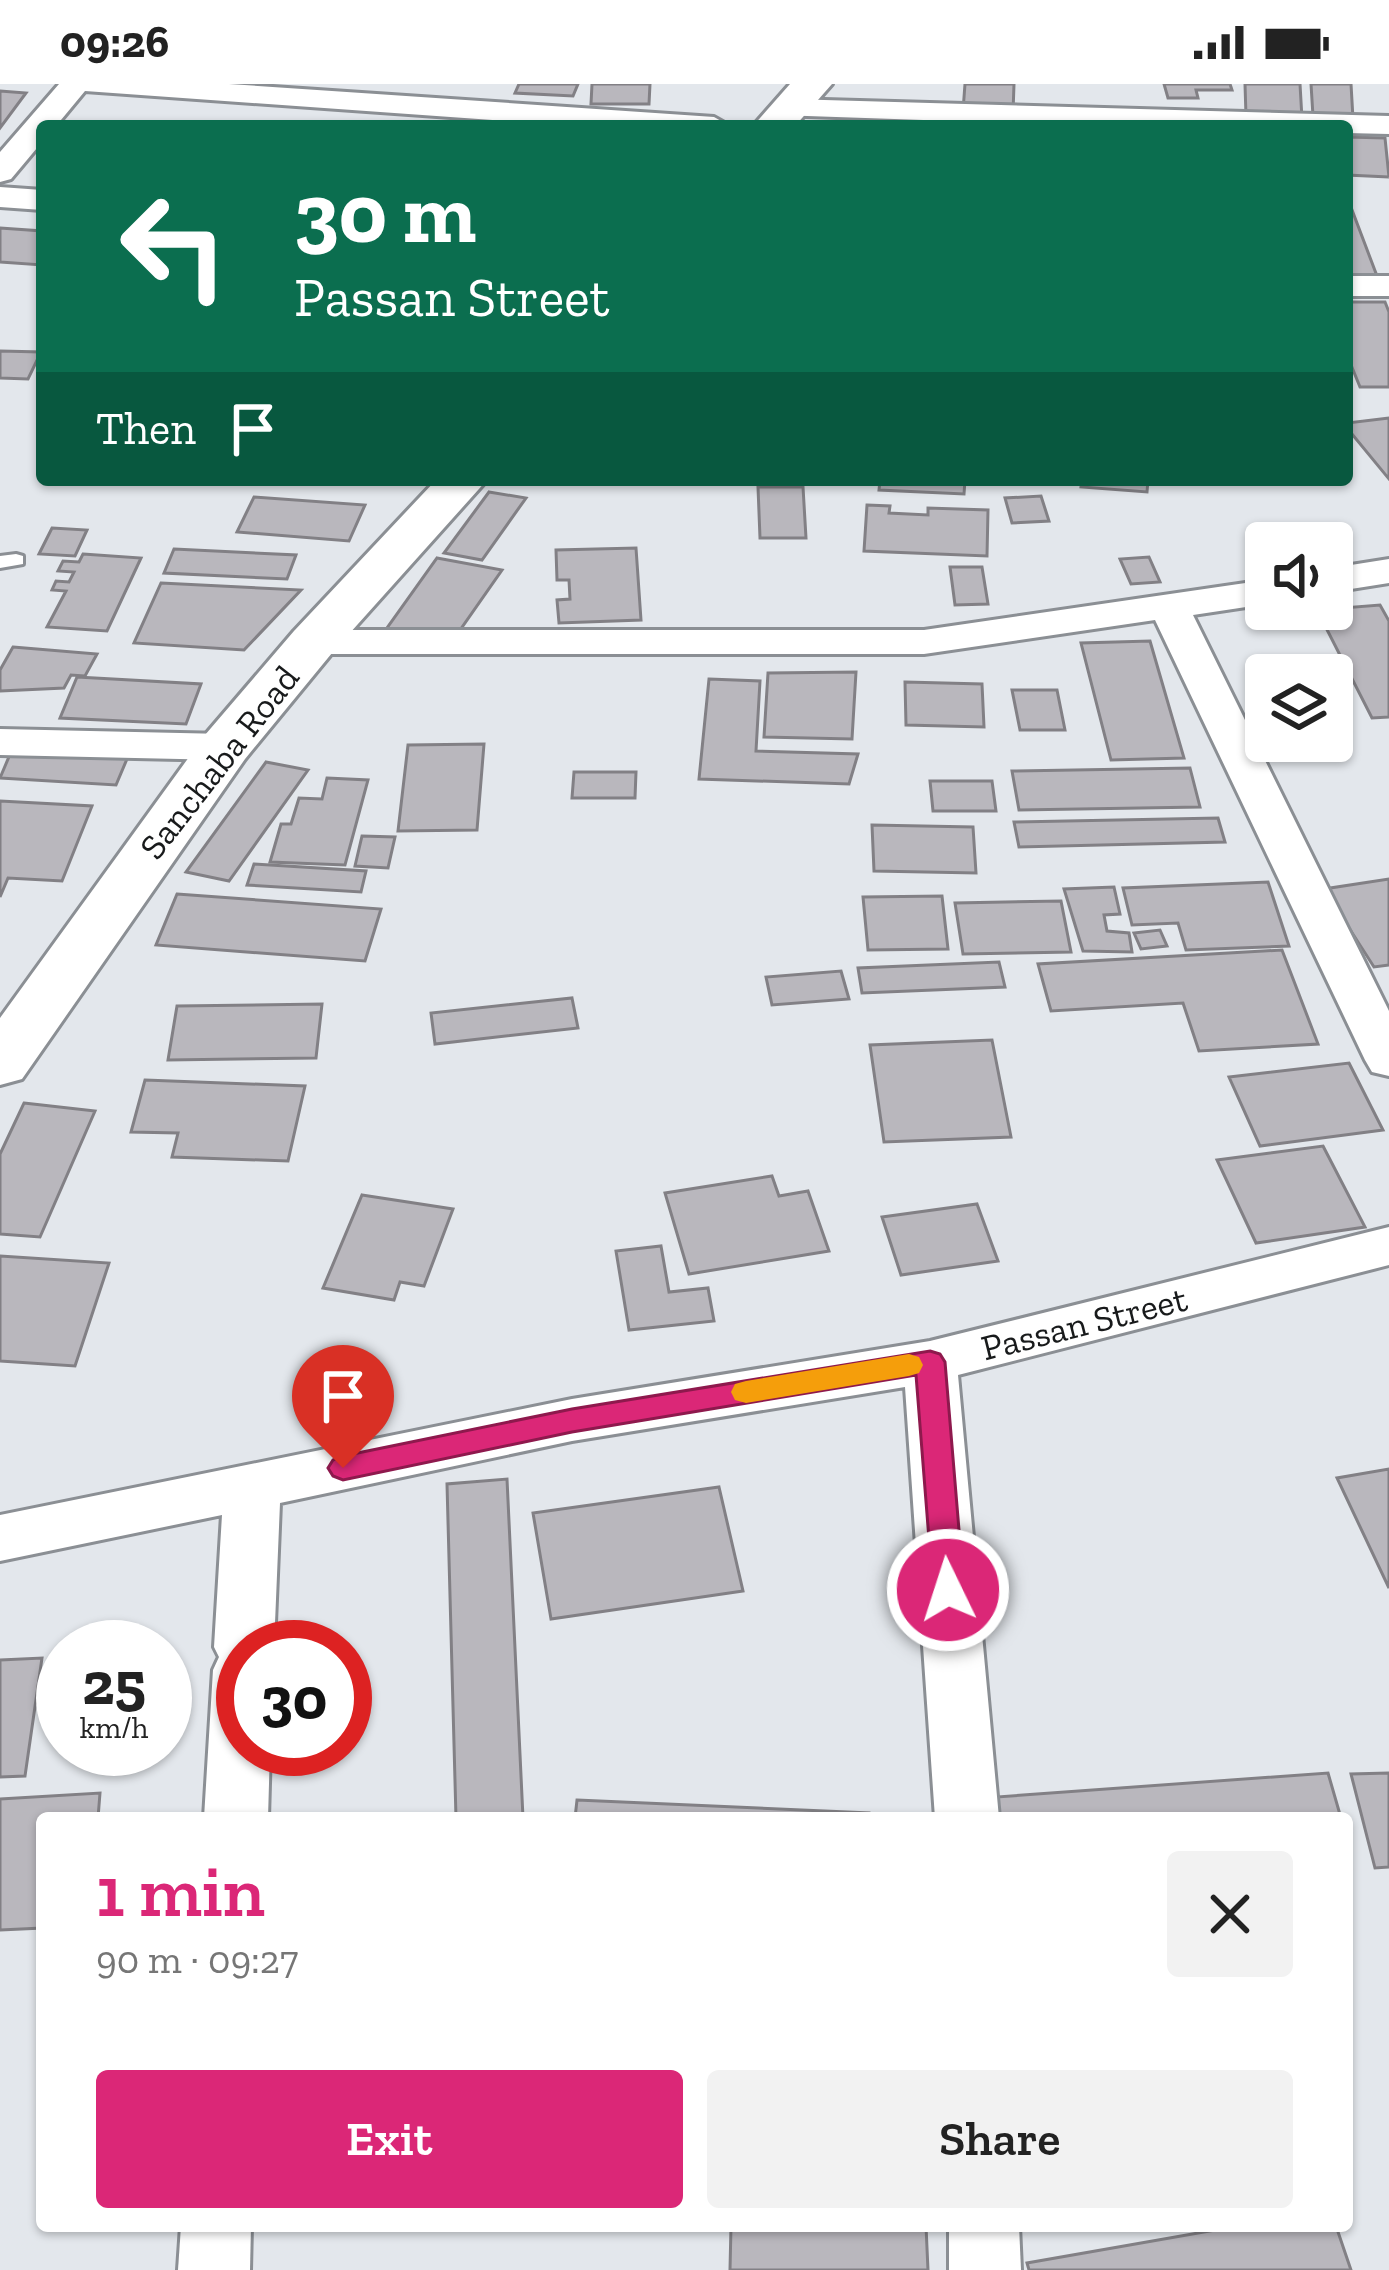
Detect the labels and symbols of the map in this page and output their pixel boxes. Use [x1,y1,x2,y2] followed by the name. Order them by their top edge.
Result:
[130,657,308,867] street label: Sanchaba Road
[977,1277,1192,1369] street label: Passan Street
[292,1345,394,1468] pin
[885,1527,1011,1653] position arrow
[216,1620,372,1776] speed limit sign: 30

